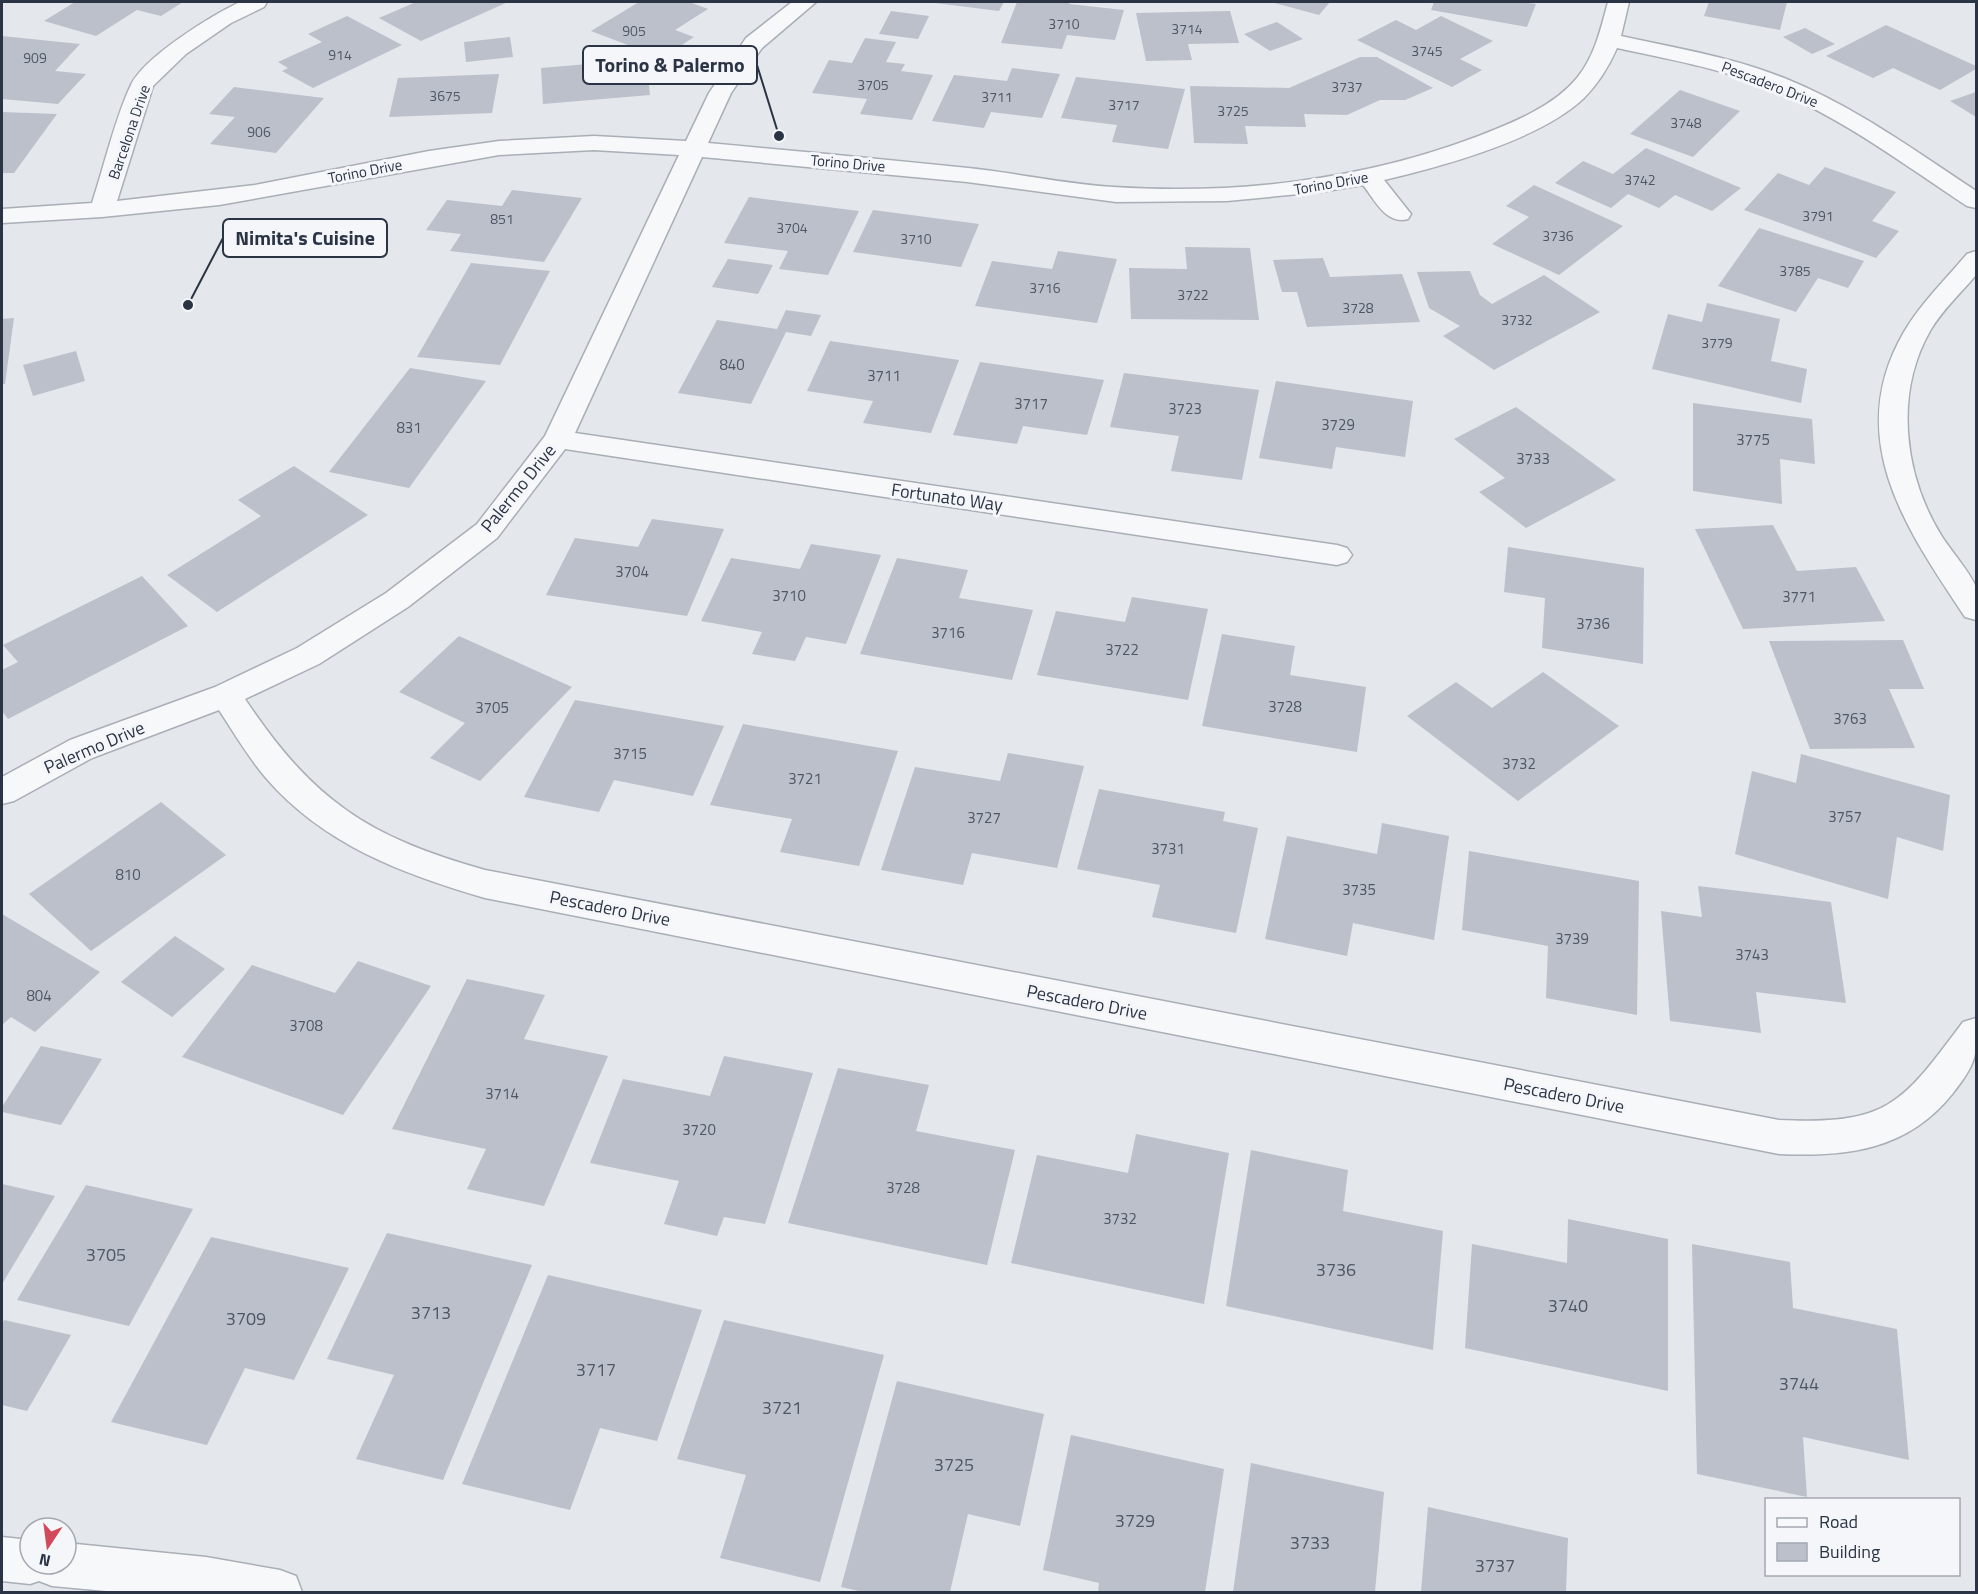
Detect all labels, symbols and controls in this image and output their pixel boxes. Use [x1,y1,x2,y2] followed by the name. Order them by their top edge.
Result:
[1048,13,1080,34] house number: 3710
[1171,18,1203,39] house number: 3714
[622,20,646,41] house number: 905
[1411,40,1443,61] house number: 3745
[328,44,352,65] house number: 914
[583,46,757,84] callout: Torino & Palermo
[23,47,47,68] house number: 909
[595,49,745,80] text: Torino & Palermo
[1718,55,1822,113] street label: Pescadero Drive
[857,74,889,95] house number: 3705
[1331,76,1363,97] house number: 3737
[102,82,156,182] street label: Barcelona Drive
[429,85,461,106] house number: 3675
[981,86,1013,107] house number: 3711
[1108,94,1140,115] house number: 3717
[1217,100,1249,121] house number: 3725
[1670,112,1702,133] house number: 3748
[247,121,271,142] house number: 906
[810,148,886,178] street label: Torino Drive
[326,153,404,189] street label: Torino Drive
[1292,165,1370,201] street label: Torino Drive
[1624,169,1656,190] house number: 3742
[1802,205,1834,226] house number: 3791
[490,208,514,229] house number: 851
[776,217,808,238] house number: 3704
[223,219,387,257] callout: Nimita's Cuisine
[235,222,375,253] text: Nimita's Cuisine
[1542,225,1574,246] house number: 3736
[900,228,932,249] house number: 3710
[1779,260,1811,281] house number: 3785
[1029,277,1061,298] house number: 3716
[1177,284,1209,305] house number: 3722
[1342,297,1374,318] house number: 3728
[1501,309,1533,330] house number: 3732
[1701,332,1733,353] house number: 3779
[719,353,745,376] house number: 840
[867,364,901,387] house number: 3711
[1014,392,1048,415] house number: 3717
[1168,397,1202,420] house number: 3723
[1321,413,1355,436] house number: 3729
[396,416,422,439] house number: 831
[1736,428,1770,451] house number: 3775
[474,438,562,538] street label: Palermo Drive
[1516,447,1550,470] house number: 3733
[889,476,1005,518] street label: Fortunato Way
[615,560,649,583] house number: 3704
[772,584,806,607] house number: 3710
[1782,585,1816,608] house number: 3771
[1576,612,1610,635] house number: 3736
[931,621,965,644] house number: 3716
[1105,638,1139,661] house number: 3722
[1268,695,1302,718] house number: 3728
[475,696,509,719] house number: 3705
[1833,707,1867,730] house number: 3763
[39,714,149,780] street label: Palermo Drive
[613,742,647,765] house number: 3715
[1502,752,1536,775] house number: 3732
[788,767,822,790] house number: 3721
[1828,805,1862,828] house number: 3757
[967,806,1001,829] house number: 3727
[1151,837,1185,860] house number: 3731
[115,863,141,886] house number: 810
[1342,878,1376,901] house number: 3735
[547,883,673,933] street label: Pescadero Drive
[1555,927,1589,950] house number: 3739
[1735,943,1769,966] house number: 3743
[1024,977,1150,1027] street label: Pescadero Drive
[26,984,52,1007] house number: 804
[289,1014,323,1037] house number: 3708
[1501,1070,1627,1120] street label: Pescadero Drive
[485,1082,519,1105] house number: 3714
[682,1118,716,1141] house number: 3720
[886,1176,920,1199] house number: 3728
[1103,1207,1137,1230] house number: 3732
[86,1241,126,1268] house number: 3705
[1316,1256,1356,1283] house number: 3736
[1548,1292,1588,1319] house number: 3740
[411,1299,451,1326] house number: 3713
[226,1305,266,1332] house number: 3709
[576,1356,616,1383] house number: 3717
[1779,1370,1819,1397] house number: 3744
[762,1394,802,1421] house number: 3721
[934,1451,974,1478] house number: 3725
[1765,1498,1960,1576] legend
[1115,1507,1155,1534] house number: 3729
[1819,1508,1858,1535] text: Road
[18,1516,78,1576] north arrow
[1290,1529,1330,1556] house number: 3733
[1819,1538,1880,1565] text: Building
[37,1548,53,1574] text: N
[1475,1552,1515,1579] house number: 3737

